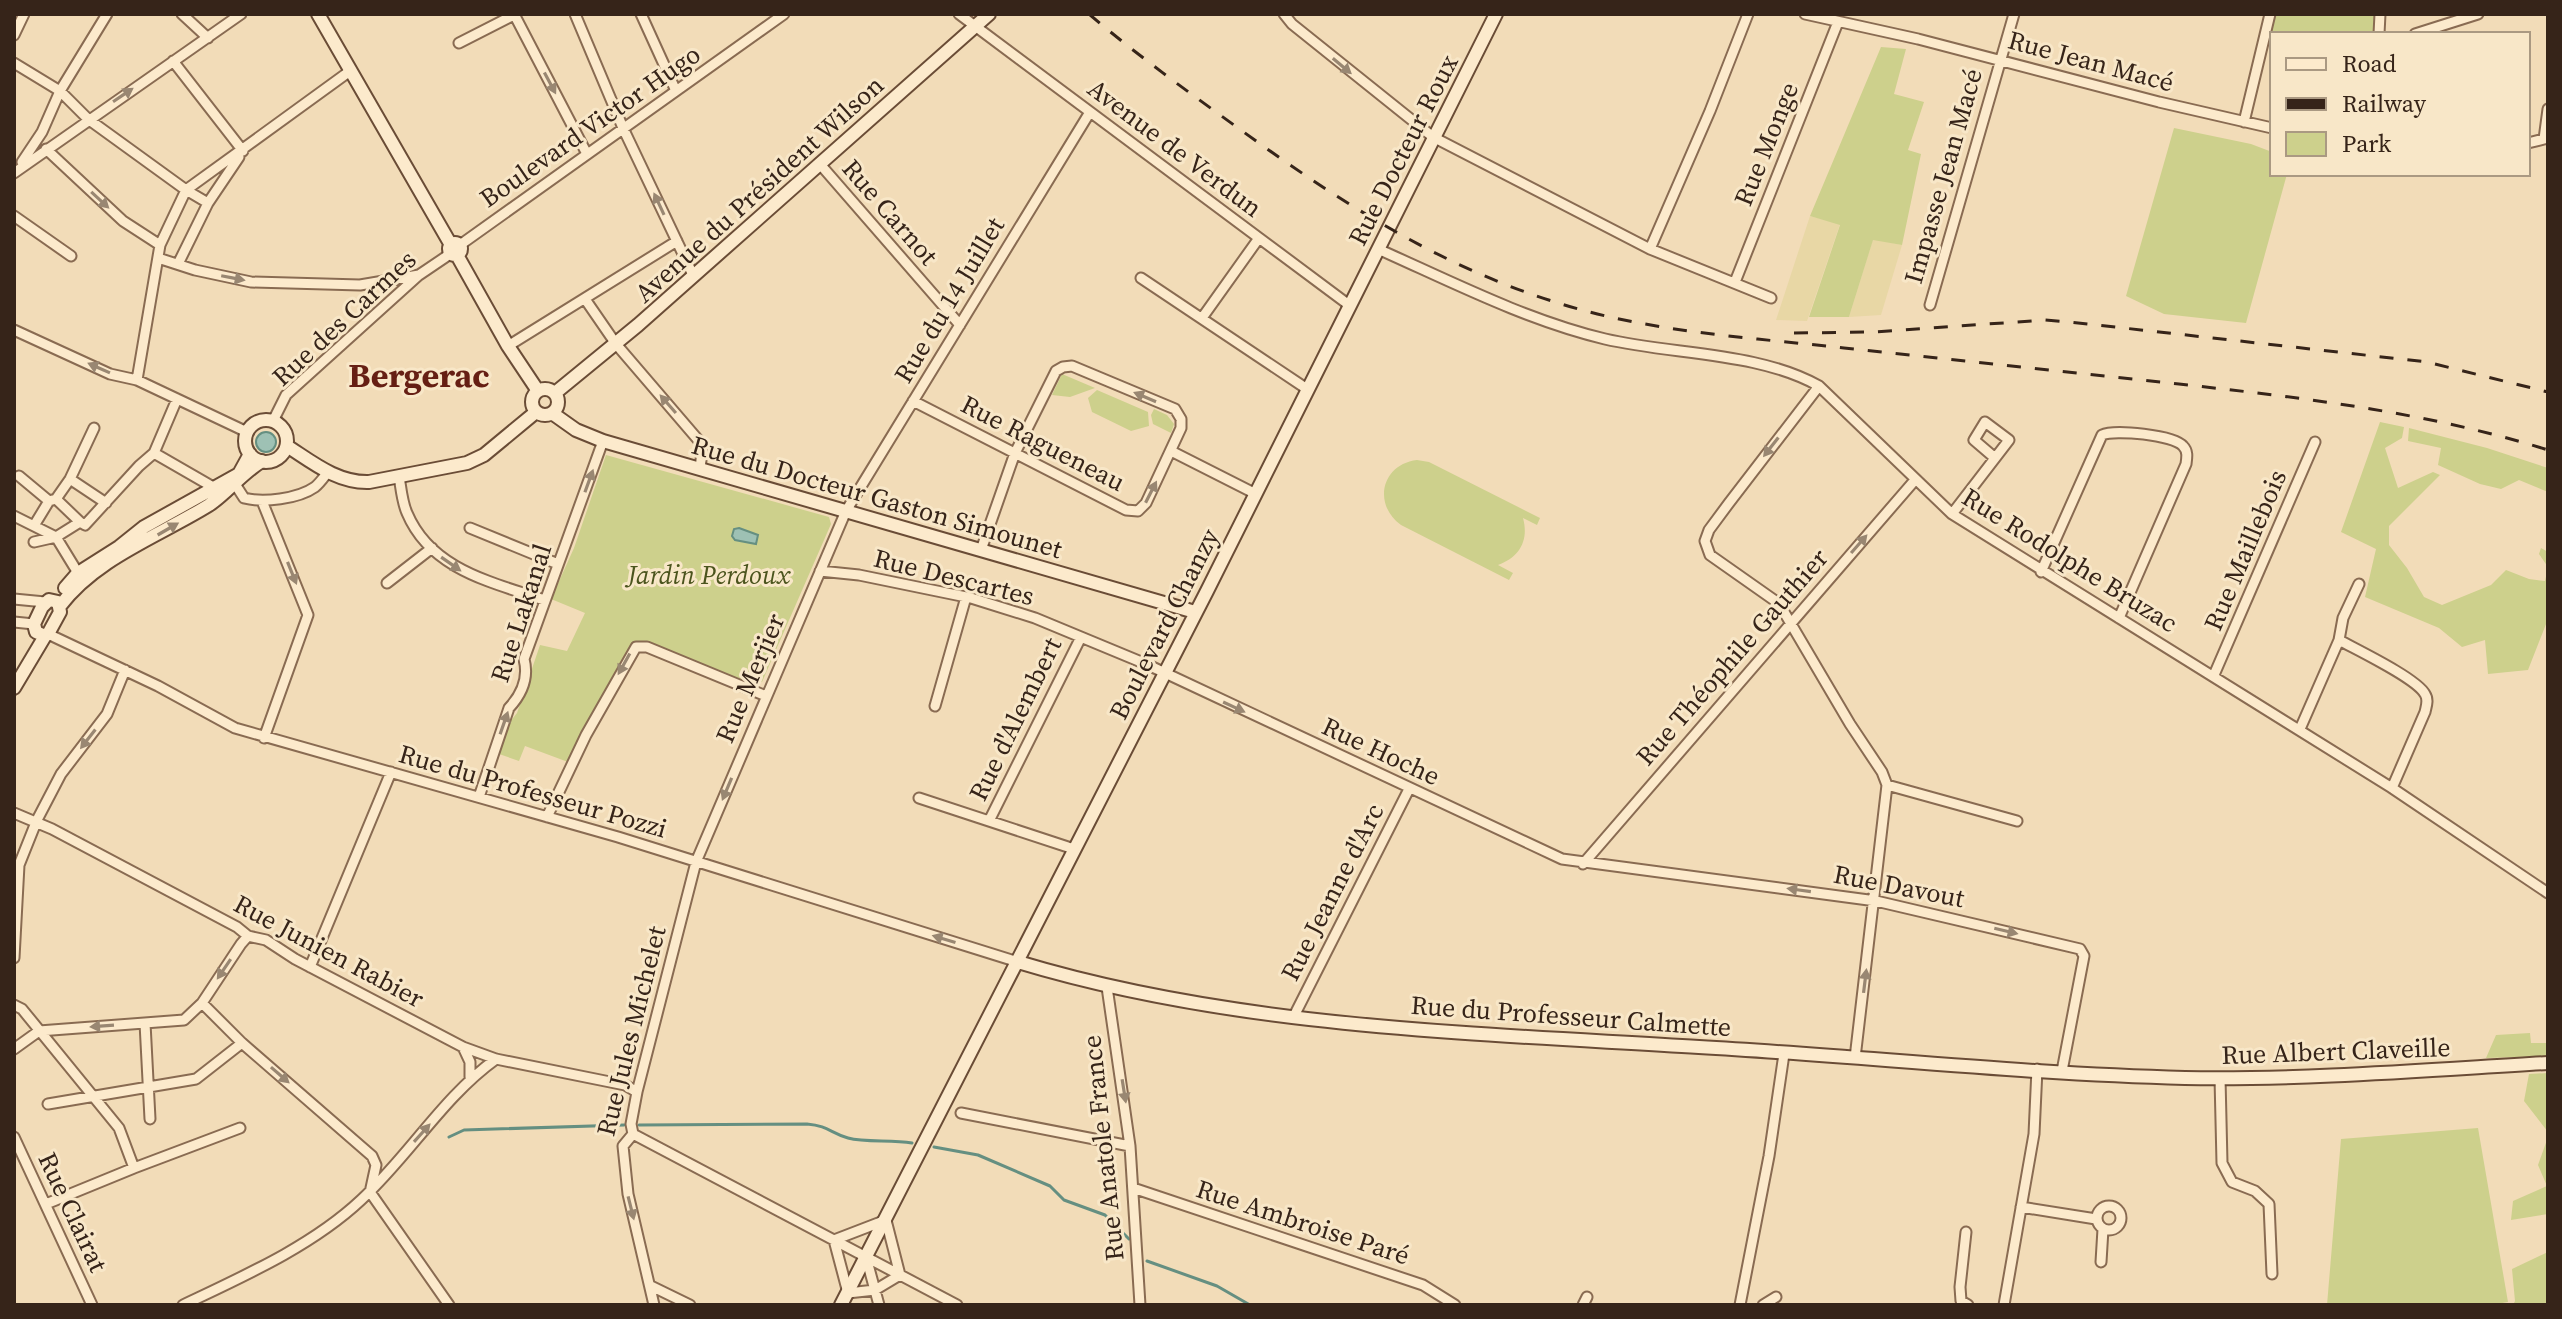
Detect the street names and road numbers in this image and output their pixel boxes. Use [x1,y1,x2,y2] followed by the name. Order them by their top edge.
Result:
[2004,22,2178,100] street label: Rue Jean Macé
[472,36,708,216] street label: Boulevard Victor Hugo
[1339,48,1467,252] street label: Rue Docteur Roux
[1895,64,1991,288] street label: Impasse Jean Macé
[627,67,891,311] street label: Avenue du Président Wilson
[1080,70,1270,226] street label: Avenue de Verdun
[1725,77,1807,211] street label: Rue Monge
[834,151,946,273] street label: Rue Carnot
[885,210,1013,390] street label: Rue du 14 Juillet
[264,242,424,394] street label: Rue des Carmes
[955,386,1131,500] street label: Rue Ragueneau
[688,427,1067,567] street label: Rue du Docteur Gaston Simounet
[2195,464,2295,636] street label: Rue Maillebois
[1955,479,2185,641] street label: Rue Rodolphe Bruzac
[1100,522,1228,726] street label: Boulevard Chanzy
[482,539,560,687] street label: Rue Lakanal
[870,540,1038,614] street label: Rue Descartes
[1628,541,1836,773] street label: Rue Théophile Gauthier
[707,608,793,748] street label: Rue Merjier
[960,631,1070,807] street label: Rue d'Alembert
[1316,708,1446,794] street label: Rue Hoche
[395,735,671,847] street label: Rue du Professeur Pozzi
[1272,797,1392,987] street label: Rue Jeanne d'Arc
[1831,856,1968,916] street label: Rue Davout
[228,886,430,1016] street label: Rue Junien Rabier
[588,922,675,1140] street label: Rue Jules Michelet
[1410,987,1732,1045] street label: Rue du Professeur Calmette
[2221,1029,2451,1073] street label: Rue Albert Claveille
[1073,1033,1133,1263] street label: Rue Anatole France
[30,1146,117,1278] street label: Rue Clairat
[1192,1171,1414,1273] street label: Rue Ambroise Paré

